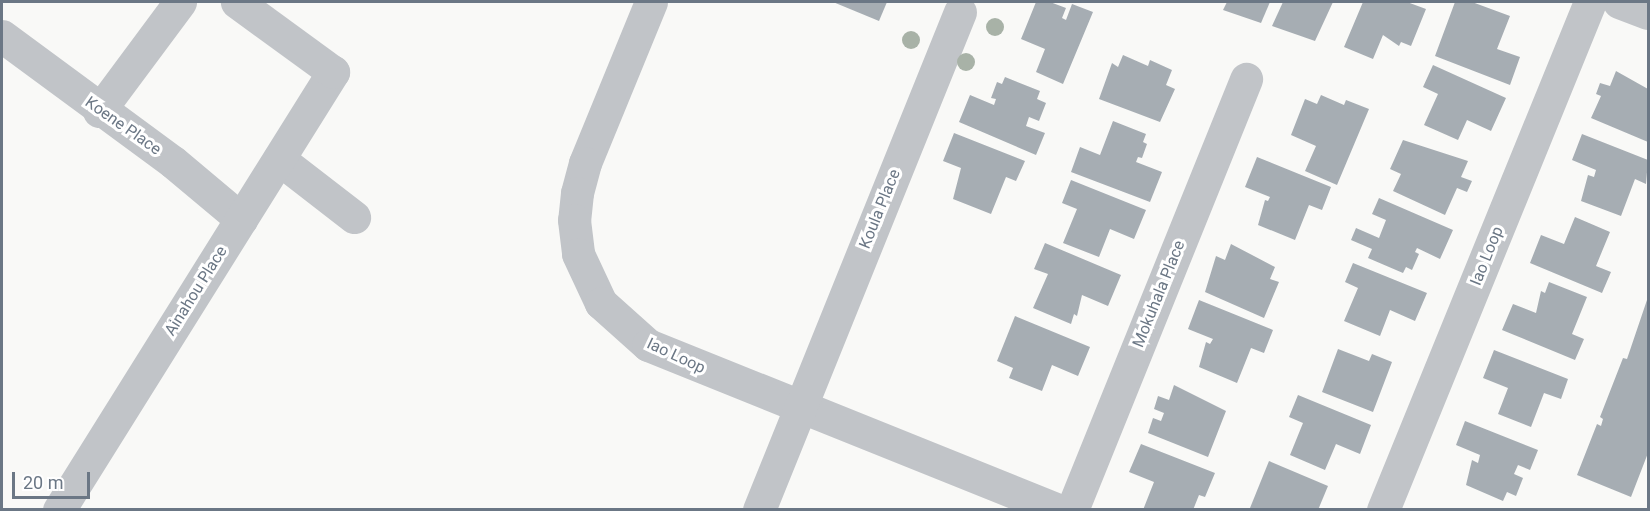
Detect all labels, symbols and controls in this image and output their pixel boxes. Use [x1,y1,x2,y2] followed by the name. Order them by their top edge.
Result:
[81,93,165,159] street label: Koene Place
[855,167,905,251] street label: Koula Place
[1466,224,1508,288] street label: Iao Loop
[1129,238,1189,350] street label: Mokuhala Place
[161,243,231,339] street label: Ainahou Place
[644,334,708,378] street label: Iao Loop
[15,460,93,498] scale bar
[23,472,63,493] text: 20 m

